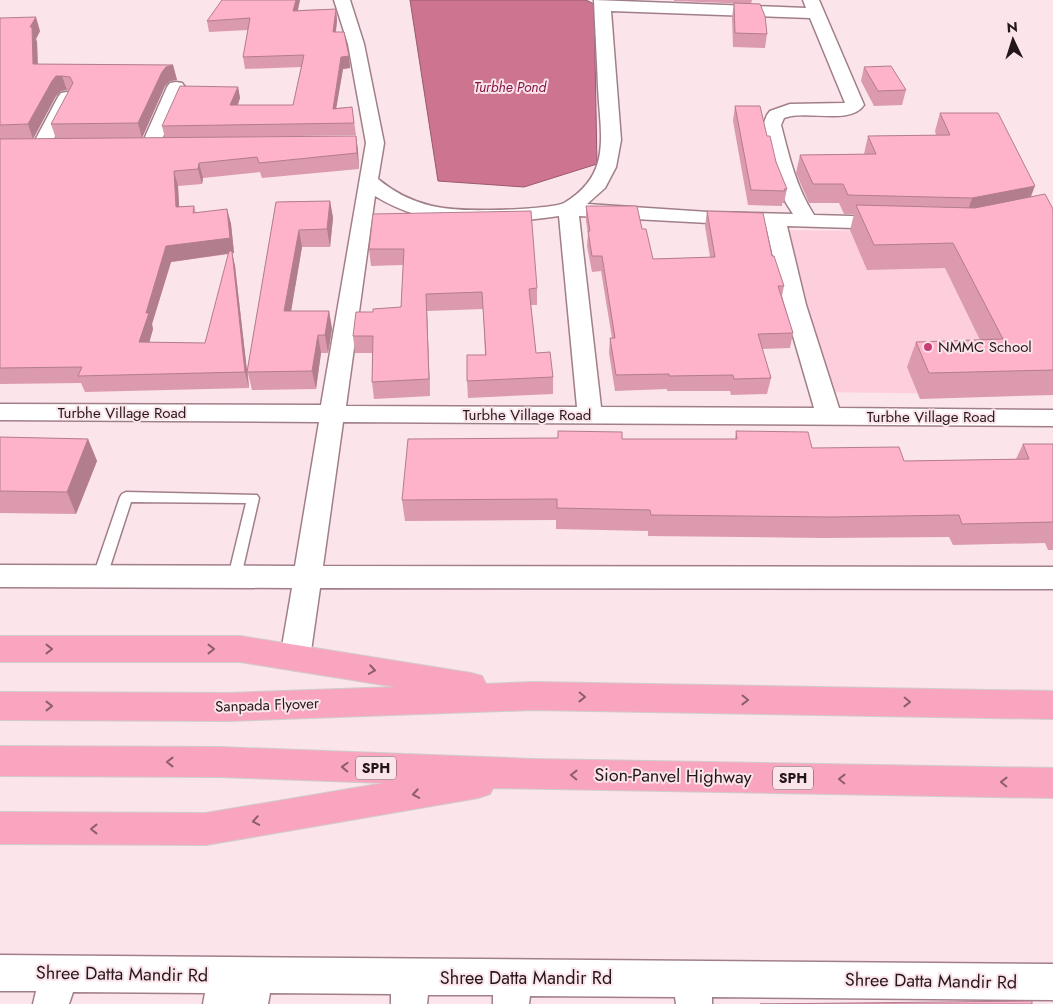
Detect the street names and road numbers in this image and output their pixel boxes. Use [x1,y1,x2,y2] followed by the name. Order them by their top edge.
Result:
[58,402,186,424] street label: Turbhe Village Road
[463,404,591,426] street label: Turbhe Village Road
[867,406,995,428] street label: Turbhe Village Road
[215,692,320,718] street label: Sanpada Flyover
[356,756,396,780] road number: SPH
[594,762,752,790] street label: Sion-Panvel Highway
[773,766,813,790] road number: SPH
[36,959,208,989] street label: Shree Datta Mandir Rd
[440,965,612,991] street label: Shree Datta Mandir Rd
[845,966,1017,996] street label: Shree Datta Mandir Rd

